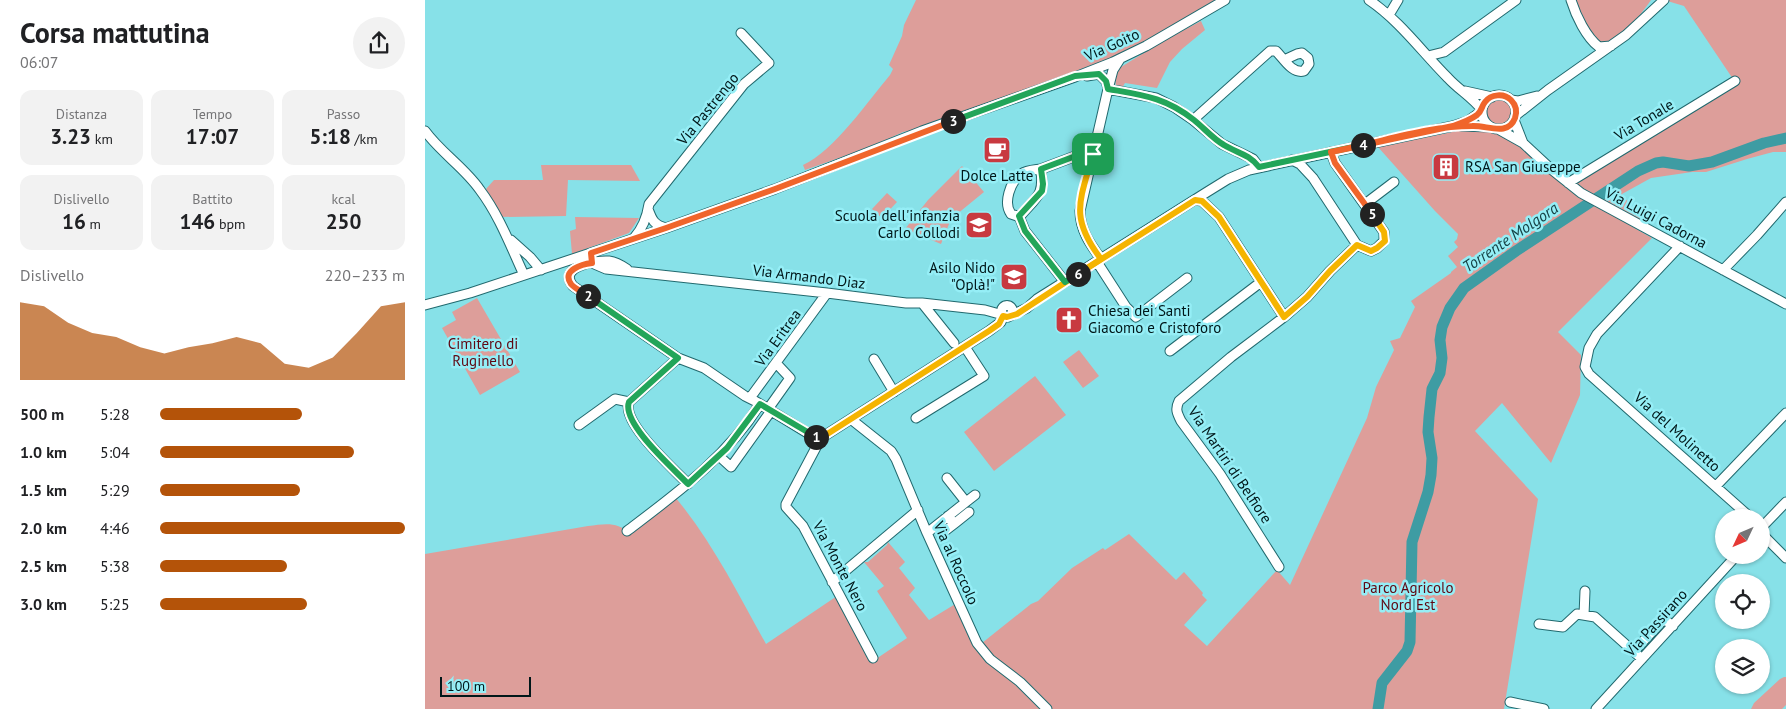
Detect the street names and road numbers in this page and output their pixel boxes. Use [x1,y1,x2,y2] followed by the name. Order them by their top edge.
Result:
[1080,24,1142,65] street label: Via Goito
[672,69,743,150] street label: Via Pastrengo
[1610,95,1677,145] street label: Via Tonale
[1601,182,1710,252] street label: Via Luigi Cadorna
[751,260,866,293] street label: Via Armando Diaz
[750,305,805,371] street label: Via Eritrea
[1629,387,1725,476] street label: Via del Molinetto
[1184,402,1277,527] street label: Via Martiri di Belfiore
[808,516,872,614] street label: Via Monte Nero
[929,517,983,607] street label: Via al Roccolo
[1620,585,1691,661] street label: Via Passirano

